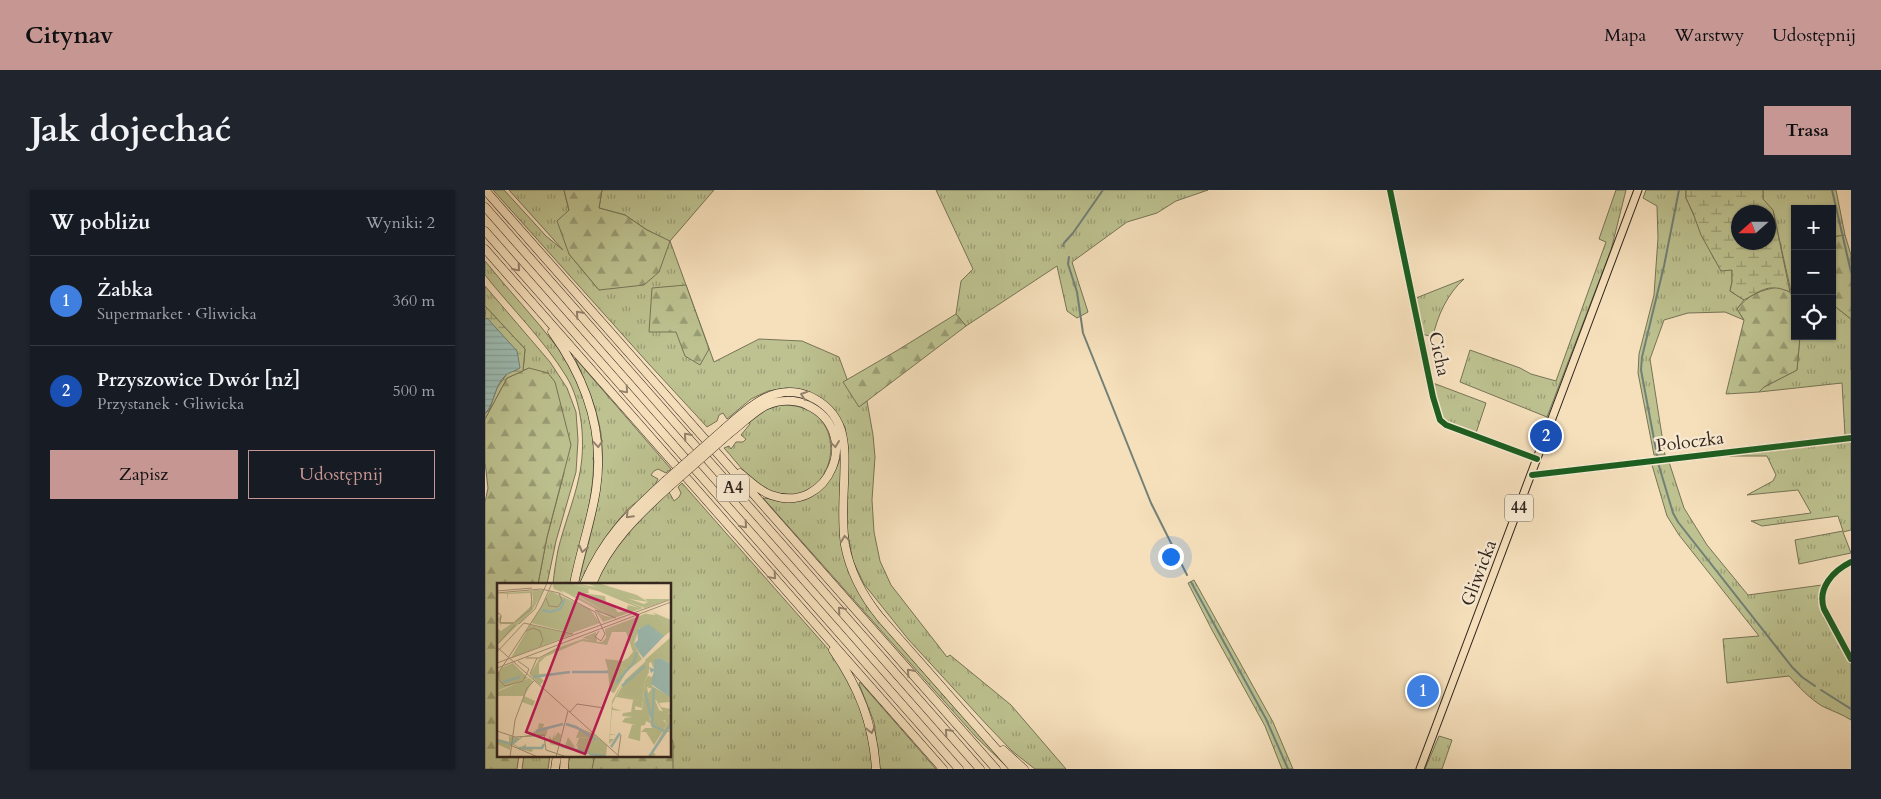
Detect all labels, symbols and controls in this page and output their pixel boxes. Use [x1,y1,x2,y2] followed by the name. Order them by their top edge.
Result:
[25,19,113,52] text: Citynav
[1604,23,1646,48] text: Mapa
[1674,23,1744,48] text: Warstwy
[1772,23,1856,48] text: Udostępnij
[30,106,231,154] text: Jak dojechać
[1764,106,1851,155] button: Trasa
[1731,205,1776,250] north arrow
[1791,205,1836,340] map controls
[1791,205,1836,250] button: +
[50,208,151,237] text: W pobliżu
[366,212,435,234] text: Wyniki: 2
[1791,250,1836,295] button: −
[511,262,520,271] one-way arrow
[97,277,153,303] text: Żabka
[62,290,70,312] text: 1
[393,290,435,312] text: 360 m
[1791,295,1836,340] button: locate
[97,303,257,325] text: Supermarket · Gliwicka
[577,311,585,320] one-way arrow
[1422,330,1456,379] street label: Cicha
[97,367,300,393] text: Przyszowice Dwór [nż]
[62,380,70,402] text: 2
[393,380,435,402] text: 500 m
[619,384,628,393] one-way arrow
[801,391,809,401] one-way arrow
[97,393,244,415] text: Przystanek · Gliwicka
[1530,417,1562,455] pin: 2
[1655,425,1726,459] street label: Poloczka
[684,433,693,442] one-way arrow
[592,440,603,448] one-way arrow
[829,440,840,448] one-way arrow
[50,450,238,499] button: Zapisz
[248,450,435,499] button: Udostępnij
[717,474,749,502] road number: A4
[1505,494,1533,522] road number: 44
[626,509,635,518] one-way arrow
[738,519,747,528] one-way arrow
[840,535,850,543] one-way arrow
[1455,536,1503,610] street label: Gliwicka
[578,544,589,553] one-way arrow
[1158,544,1184,570] your location
[767,570,776,579] one-way arrow
[497,583,671,756] inset map
[837,607,846,616] one-way arrow
[907,668,916,677] one-way arrow
[1407,672,1439,710] pin: 1
[865,725,876,734] one-way arrow
[945,729,954,738] one-way arrow

